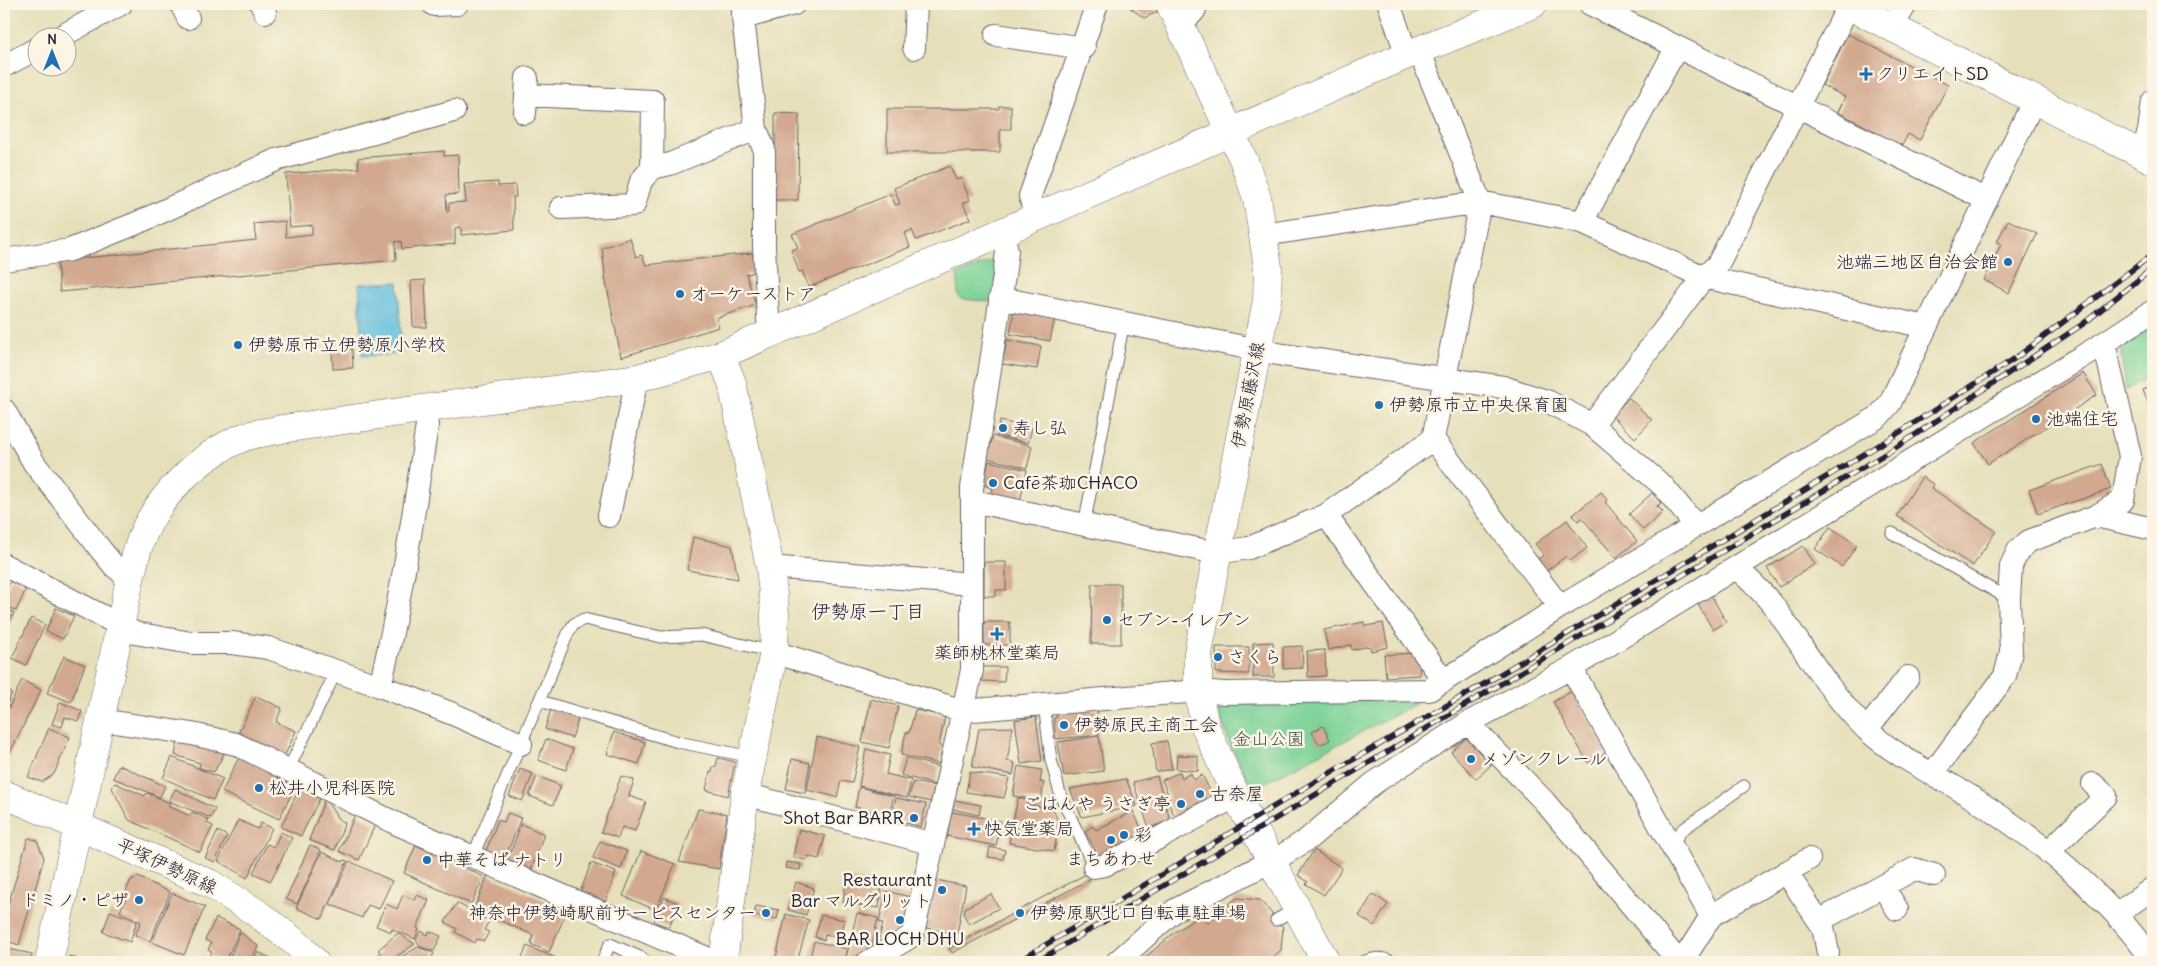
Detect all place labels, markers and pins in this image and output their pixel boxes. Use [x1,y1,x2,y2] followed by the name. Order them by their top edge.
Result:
[1876,62,1989,85] place label: クリエイトSD
[1860,68,1872,80] marker: クリエイトSD
[1836,250,1998,273] place label: 池端三地区自治会館
[2002,256,2014,268] marker: 池端三地区自治会館
[690,282,816,305] place label: オーケーストア
[674,288,686,300] marker: オーケーストア
[248,333,446,356] place label: 伊勢原市立伊勢原小学校
[232,339,244,351] marker: 伊勢原市立伊勢原小学校
[1389,393,1569,416] place label: 伊勢原市立中央保育園
[1373,399,1385,411] marker: 伊勢原市立中央保育園
[2046,407,2118,430] place label: 池端住宅
[2030,413,2042,425] marker: 池端住宅
[1013,416,1067,439] place label: 寿し弘
[997,422,1009,434] marker: 寿し弘
[1003,471,1138,494] place label: Cafē茶珈CHACO
[987,477,999,489] marker: Cafē茶珈CHACO
[1117,608,1251,631] place label: セブン-イレブン
[1101,614,1113,626] marker: セブン-イレブン
[991,628,1003,640] marker: 薬師桃林堂薬局
[934,641,1060,664] place label: 薬師桃林堂薬局
[1228,645,1282,668] place label: さくら
[1212,651,1224,663] marker: さくら
[1074,713,1218,736] place label: 伊勢原民主商工会
[1058,719,1070,731] marker: 伊勢原民主商工会
[1481,747,1607,770] place label: メゾンクレール
[1465,753,1477,765] marker: メゾンクレール
[269,776,395,799] place label: 松井小児科医院
[253,782,265,794] marker: 松井小児科医院
[1210,782,1264,805] place label: 古奈屋
[1194,788,1206,800] marker: 古奈屋
[1023,792,1171,815] place label: ごはんや うさぎ亭
[1175,798,1187,810] marker: ごはんや うさぎ亭
[783,806,904,829] place label: Shot Bar BARR
[908,812,920,824] marker: Shot Bar BARR
[984,817,1074,840] place label: 快気堂薬局
[968,823,980,835] marker: 快気堂薬局
[1134,823,1152,846] place label: 彩
[1118,829,1130,841] marker: 彩
[1105,834,1117,846] marker: まちあわせ
[1066,847,1156,870] place label: まちあわせ
[437,848,567,871] place label: 中華そば ナトリ
[421,854,433,866] marker: 中華そば ナトリ
[791,868,932,912] place label: Restaurant Bar マルグリット
[936,884,948,896] marker: Restaurant Bar マルグリット
[21,888,129,911] place label: ドミノ・ピザ
[133,894,145,906] marker: ドミノ・ピザ
[469,901,756,924] place label: 神奈中伊勢崎駅前サービスセンター
[1030,901,1246,924] place label: 伊勢原駅北口自転車駐車場
[760,907,772,919] marker: 神奈中伊勢崎駅前サービスセンター
[1014,907,1026,919] marker: 伊勢原駅北口自転車駐車場
[894,914,906,926] marker: BAR LOCH DHU
[836,927,964,950] place label: BAR LOCH DHU

